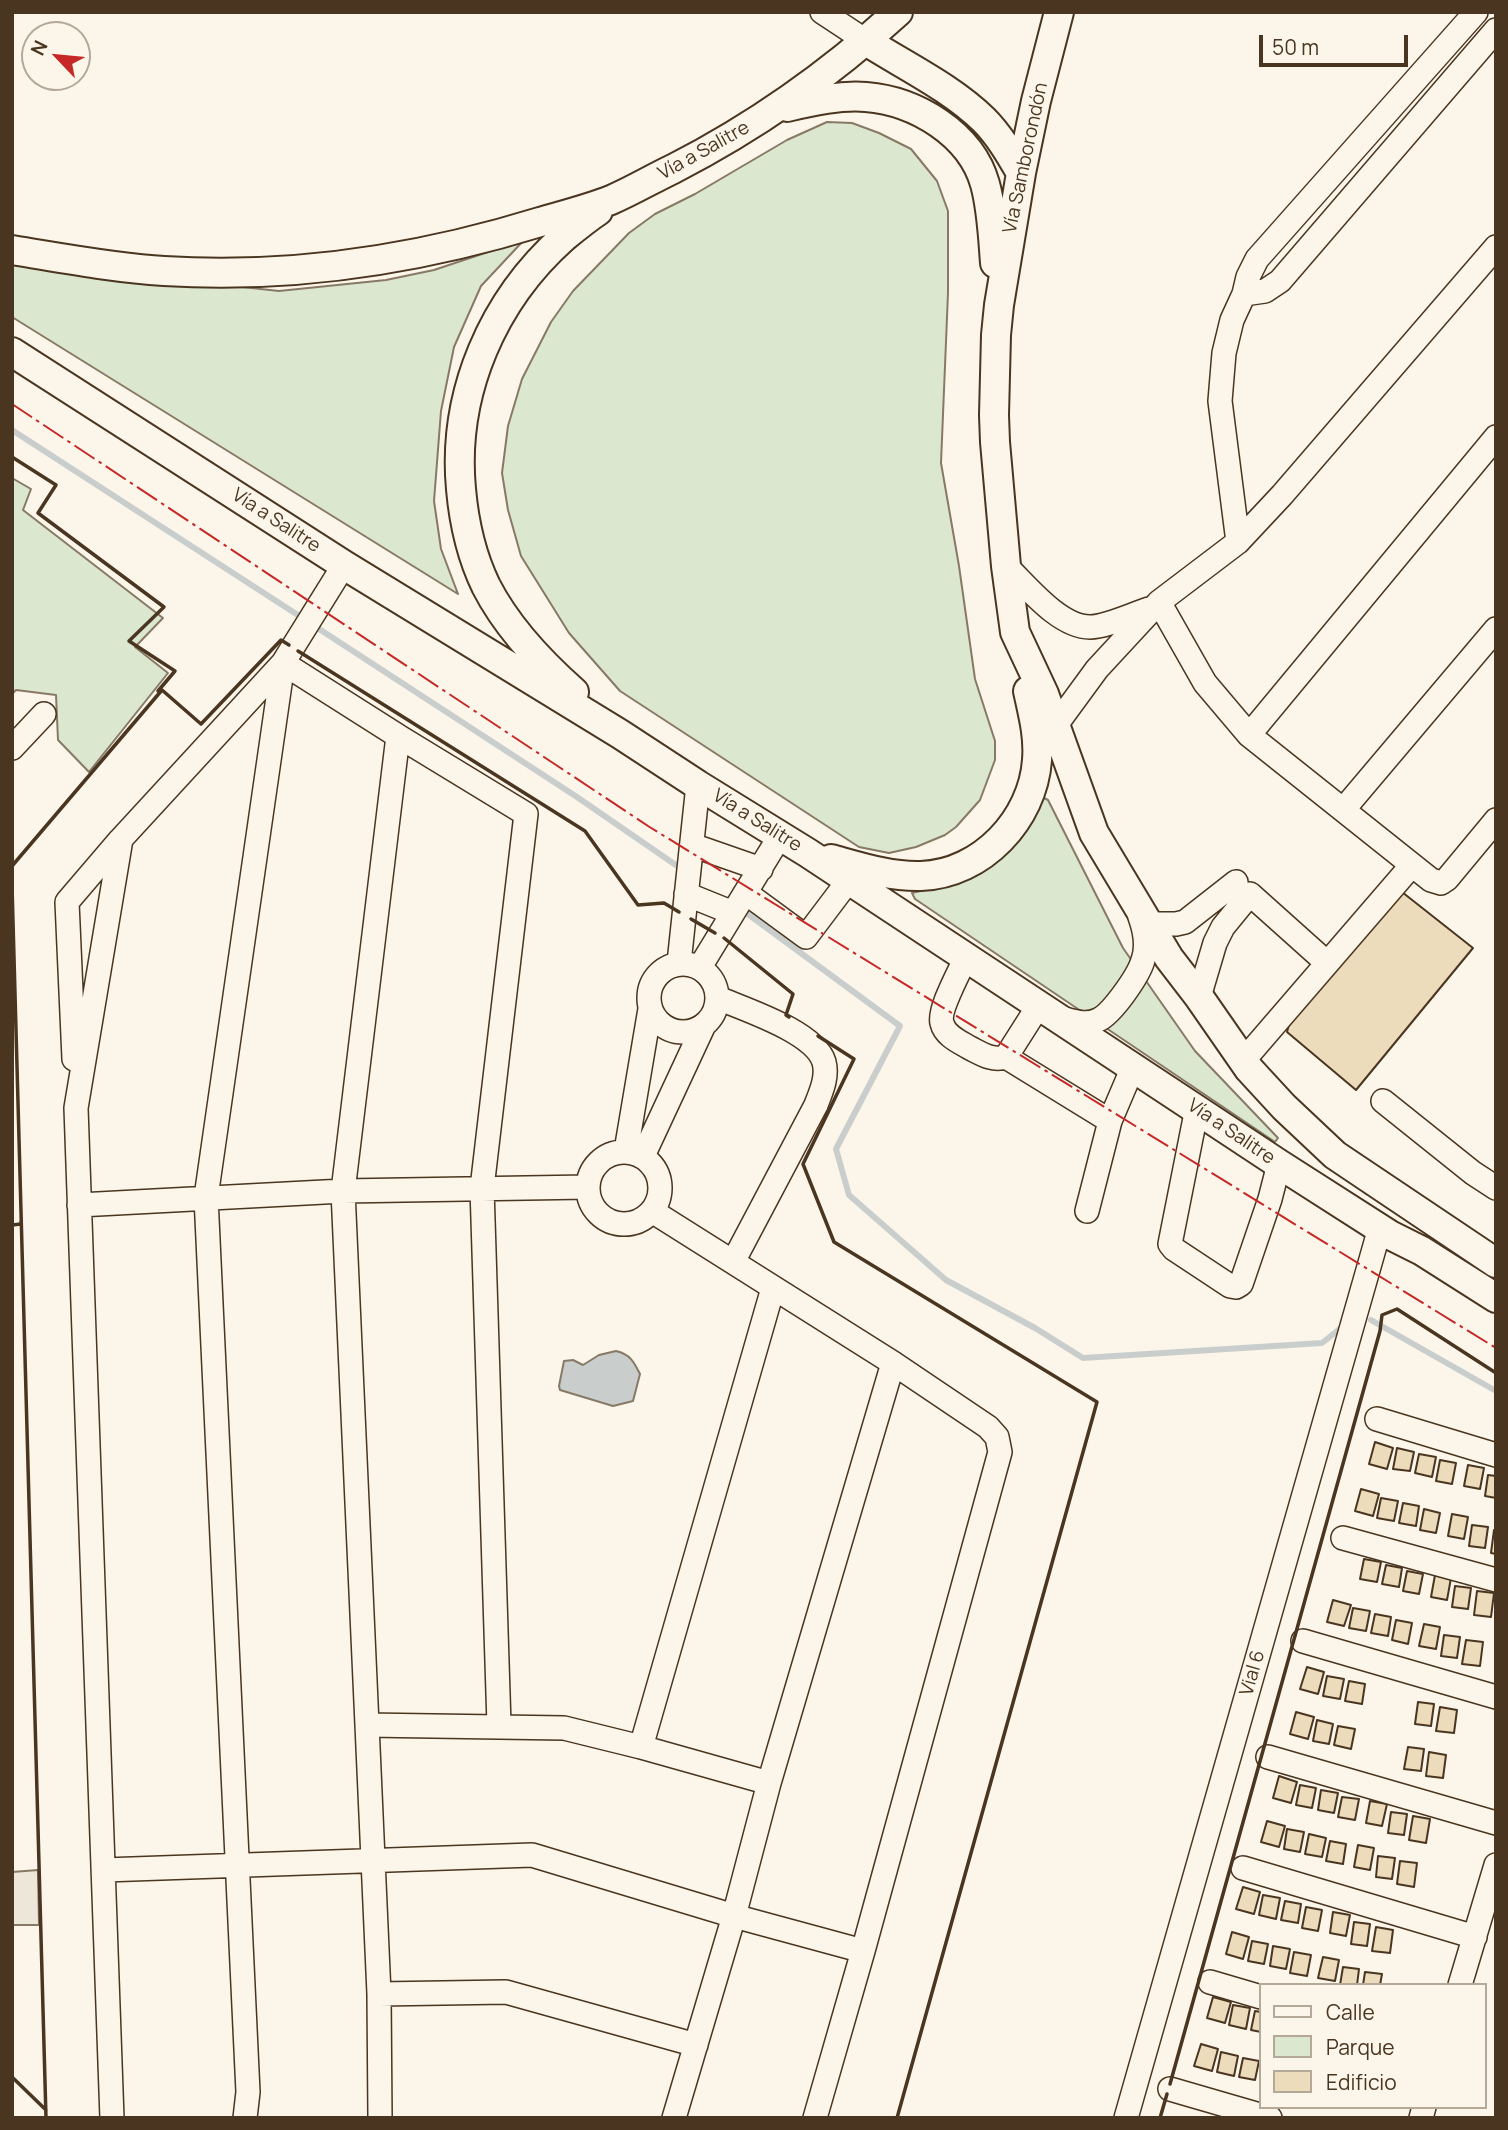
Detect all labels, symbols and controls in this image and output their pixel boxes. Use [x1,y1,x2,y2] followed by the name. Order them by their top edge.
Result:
[21,21,91,91] north arrow
[1263,21,1412,65] scale bar
[1272,33,1319,61] text: 50 m
[24,36,54,60] text: N
[999,80,1053,236] street label: Vía Samborondón
[654,117,754,185] street label: Vía a Salitre
[228,484,324,558] street label: Vía a Salitre
[708,785,806,857] street label: Vía a Salitre
[1183,1094,1279,1170] street label: Vía a Salitre
[1236,1648,1270,1698] street label: Vial 6
[1260,1983,1487,2109] legend
[1326,1998,1375,2026] text: Calle
[1326,2033,1395,2061] text: Parque
[1326,2068,1397,2096] text: Edificio

